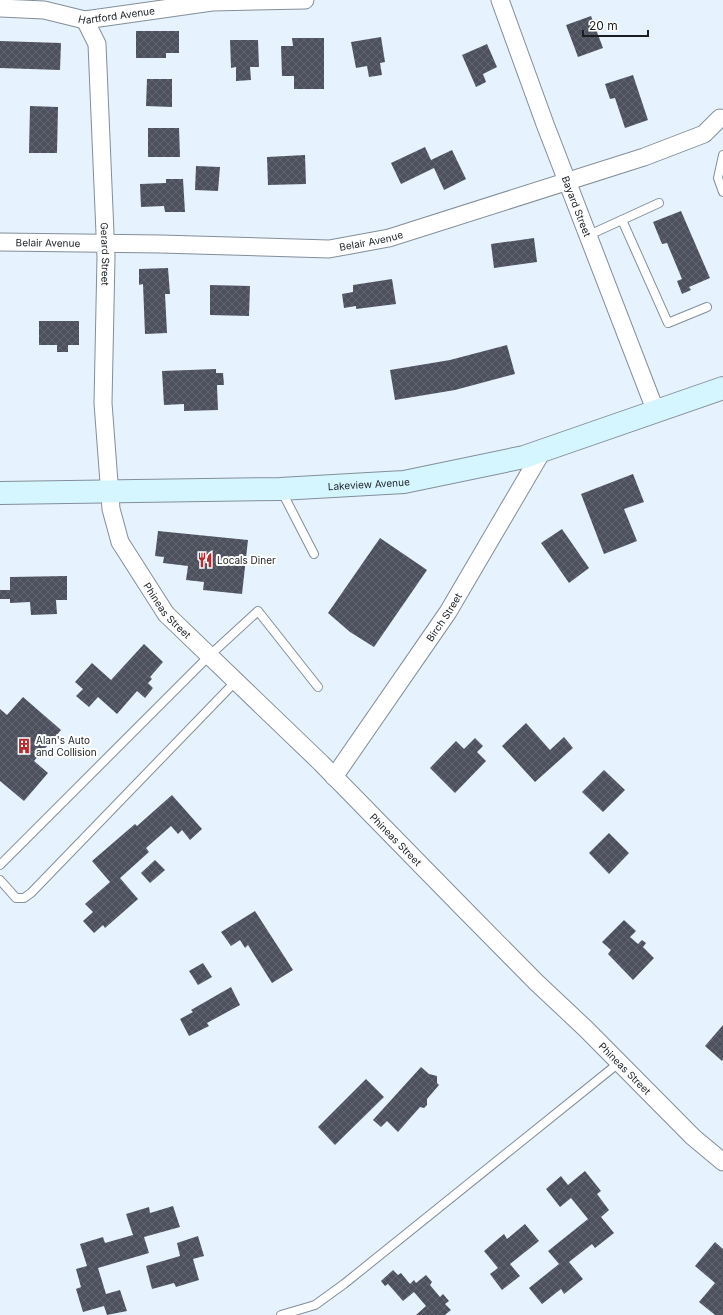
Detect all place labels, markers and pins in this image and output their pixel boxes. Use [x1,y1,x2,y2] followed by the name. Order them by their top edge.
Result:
[196,551,214,569] restaurant icon: Locals Diner
[217,554,276,566] place label: Locals Diner
[36,734,97,758] place label: Alan's Auto and Collision
[15,737,33,755] building icon: Alan's Auto and Collision

